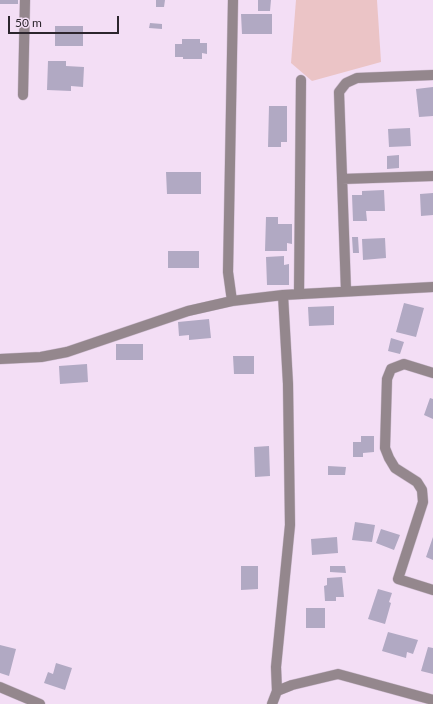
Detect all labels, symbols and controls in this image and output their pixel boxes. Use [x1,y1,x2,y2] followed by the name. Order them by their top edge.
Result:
[10,8,121,34] scale bar
[15,15,42,30] text: 50 m

